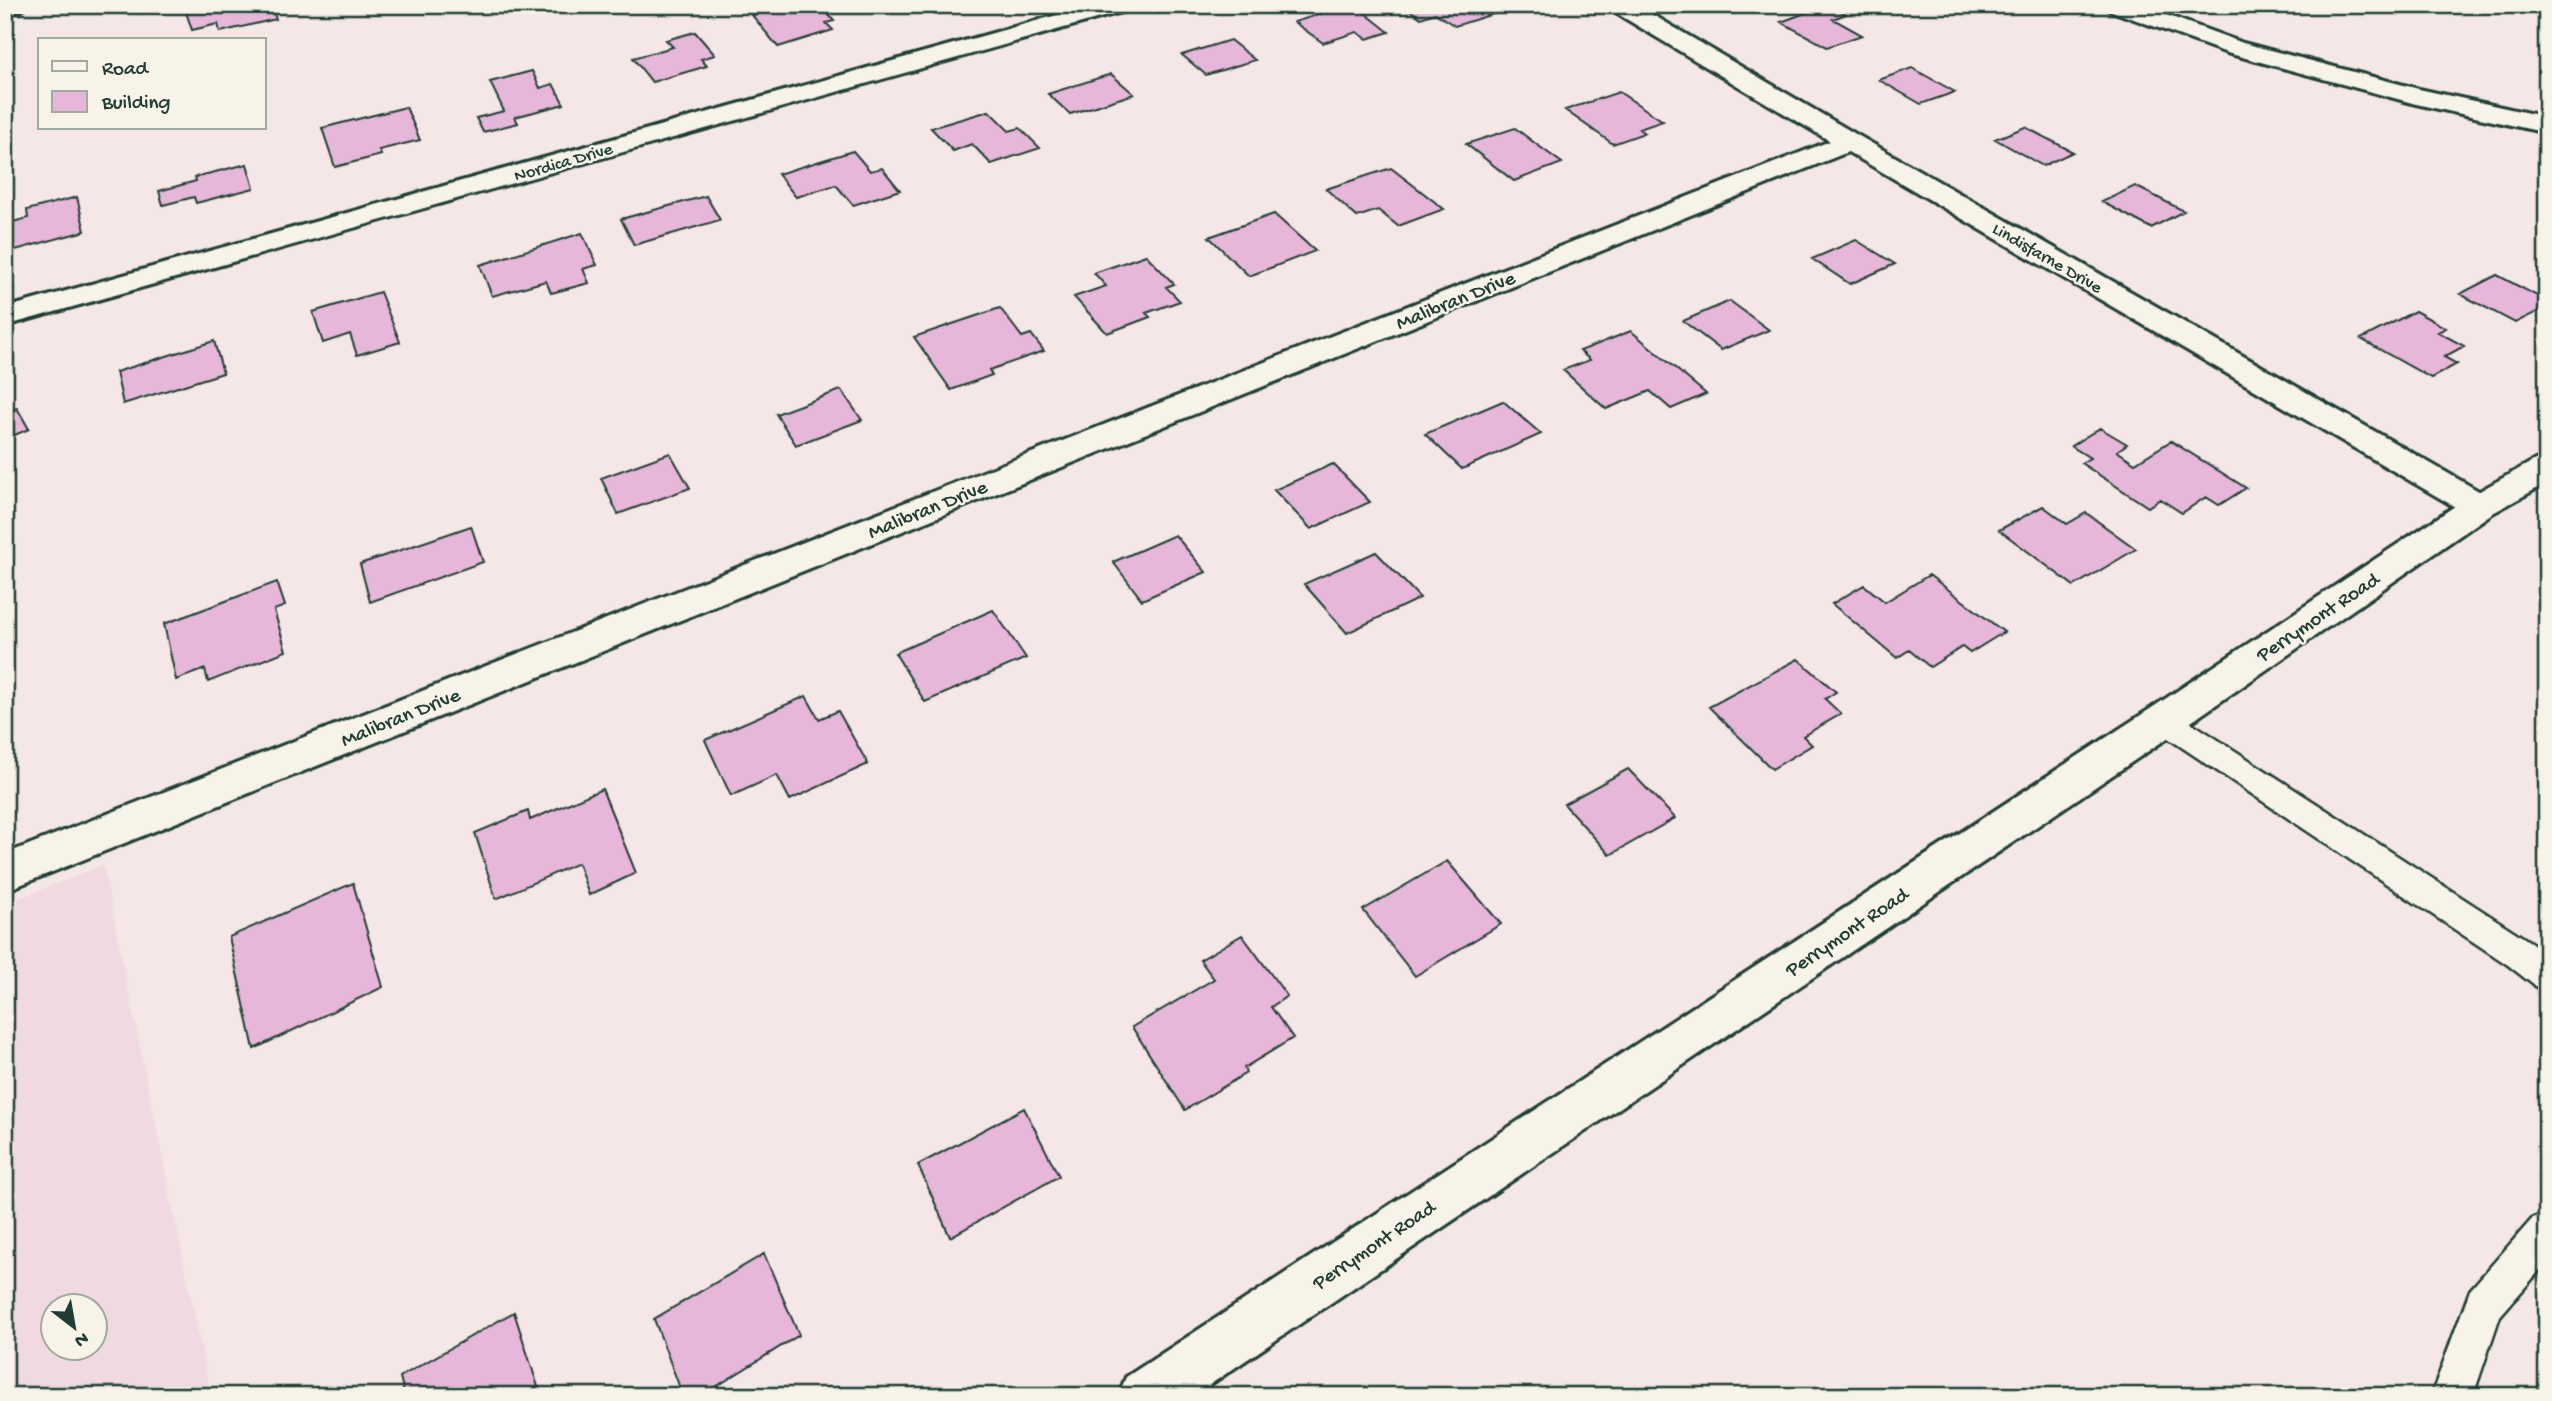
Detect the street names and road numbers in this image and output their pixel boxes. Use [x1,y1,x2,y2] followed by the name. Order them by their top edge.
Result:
[512,139,616,187] street label: Nordica Drive
[1988,219,2106,299] street label: Lindisfarne Drive
[1393,267,1521,337] street label: Malibran Drive
[865,476,993,546] street label: Malibran Drive
[2252,568,2387,670] street label: Perrymont Road
[338,684,466,754] street label: Malibran Drive
[1781,883,1916,985] street label: Perrymont Road
[1308,1196,1443,1298] street label: Perrymont Road

